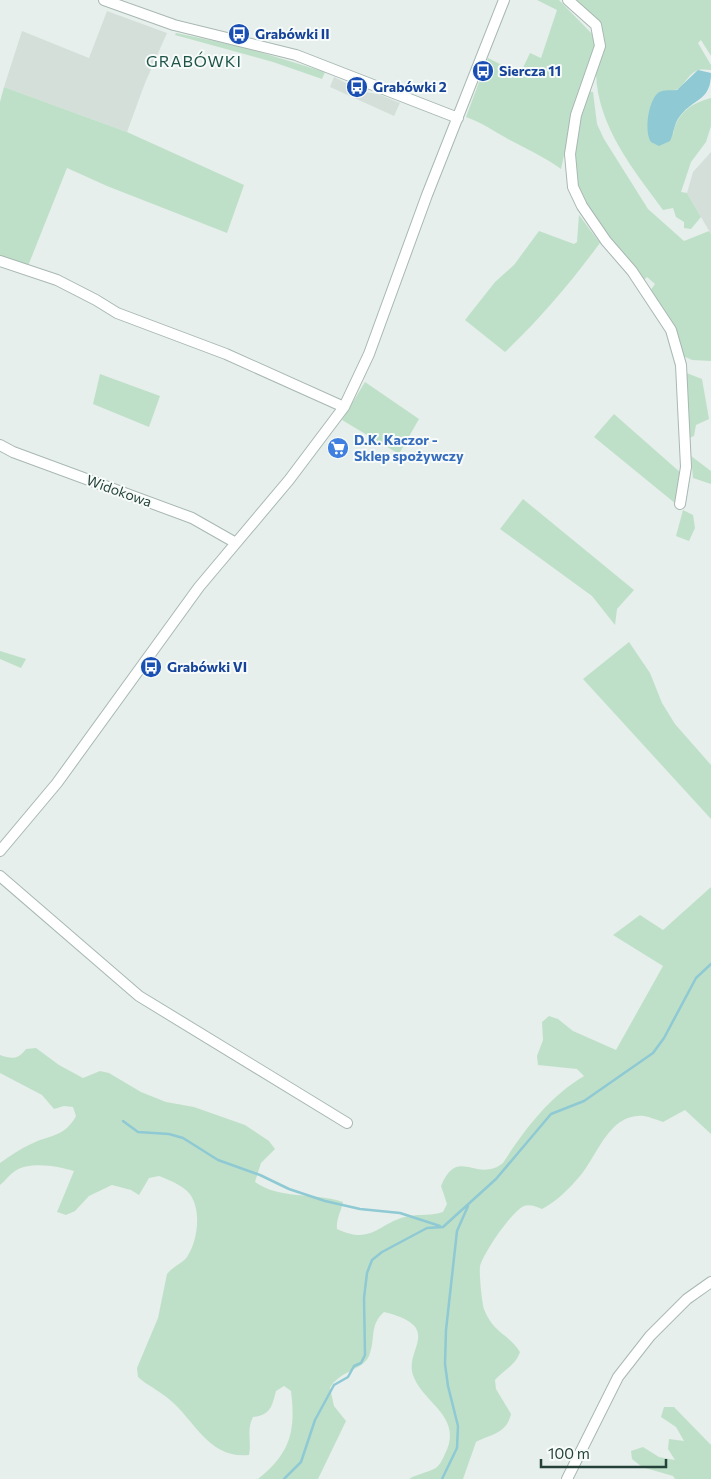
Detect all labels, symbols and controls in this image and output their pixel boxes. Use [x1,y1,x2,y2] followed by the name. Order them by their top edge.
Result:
[227,22,251,46] bus stop icon: Grabówki II
[255,25,330,42] place label: Grabówki II
[146,51,242,70] district label: GRABÓWKI
[471,59,495,83] bus stop icon: Siercza 11
[499,62,561,79] place label: Siercza 11
[345,75,369,99] bus stop icon: Grabówki 2
[373,78,447,95] place label: Grabówki 2
[354,431,464,464] place label: D.K. Kaczor - Sklep spożywczy
[326,436,350,460] supermarket icon: D.K. Kaczor - Sklep spożywczy
[84,471,154,510] street label: Widokowa
[139,655,163,679] bus stop icon: Grabówki VI
[167,658,247,675] place label: Grabówki VI
[541,1436,666,1468] scale bar
[548,1444,590,1462] text: 100 m

